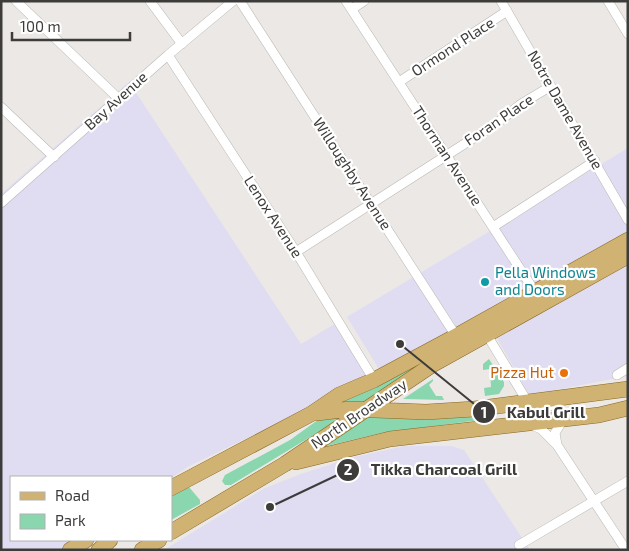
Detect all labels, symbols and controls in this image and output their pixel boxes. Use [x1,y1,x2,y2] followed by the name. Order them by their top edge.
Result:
[12,10,130,42] scale bar
[408,13,497,80] street label: Ormond Place
[20,17,61,35] text: 100 m
[524,47,607,172] street label: Notre Dame Avenue
[80,67,150,133] street label: Bay Avenue
[460,89,536,149] street label: Foran Place
[409,102,487,209] street label: Thorman Avenue
[310,114,396,233] street label: Willoughby Avenue
[241,172,307,261] street label: Lenox Avenue
[495,263,596,298] place label: Pella Windows and Doors
[479,276,491,288] marker: Pella Windows and Doors
[490,363,554,381] place label: Pizza Hut
[558,367,570,379] marker: Pizza Hut
[307,374,410,452] street label: North Broadway
[471,397,595,428] callout: Kabul Grill
[507,402,586,421] text: Kabul Grill
[481,403,487,421] text: 1
[336,454,528,485] callout: Tikka Charcoal Grill
[371,459,518,478] text: Tikka Charcoal Grill
[344,460,353,478] text: 2
[10,476,172,541] legend
[55,486,90,504] text: Road
[55,511,86,529] text: Park

